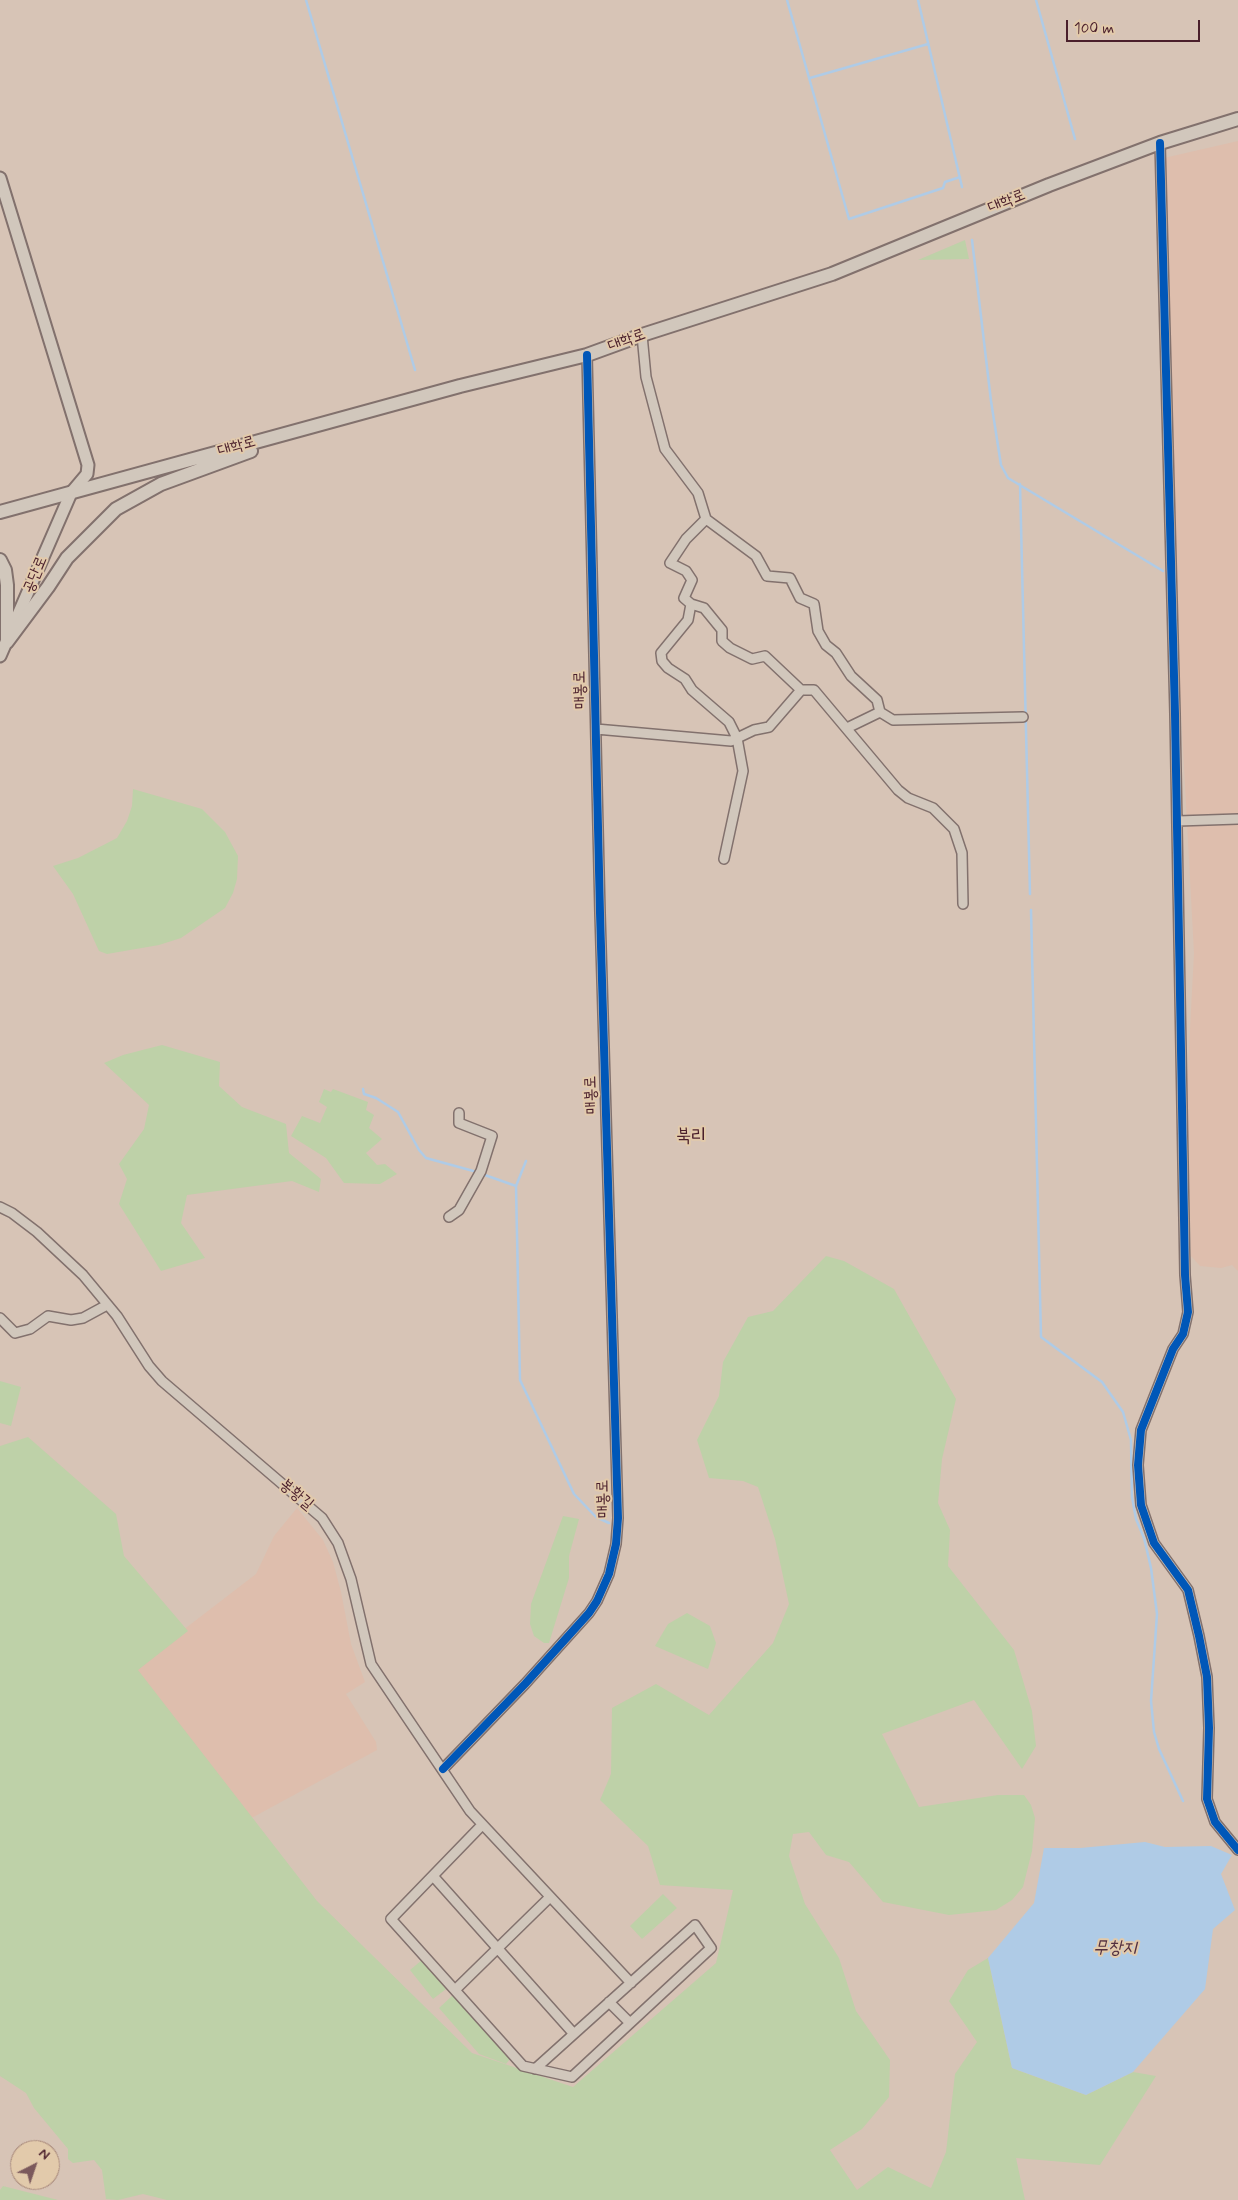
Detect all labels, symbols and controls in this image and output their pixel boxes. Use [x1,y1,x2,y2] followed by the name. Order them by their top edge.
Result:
[1068,10,1202,42] scale bar
[1074,19,1114,39] text: 100 m
[985,186,1029,218] street label: 대학로
[606,325,648,357] street label: 대학로
[216,432,258,462] street label: 대학로
[20,553,52,597] street label: 공단로
[571,671,591,709] street label: 매봉로
[582,1075,602,1115] street label: 매봉로
[676,1126,706,1148] district label: 북리
[275,1475,317,1515] street label: 봉황길
[594,1480,614,1518] street label: 매봉로
[1093,1938,1137,1960] water label: 무창지
[10,2140,60,2190] north arrow
[35,2145,54,2164] text: N

